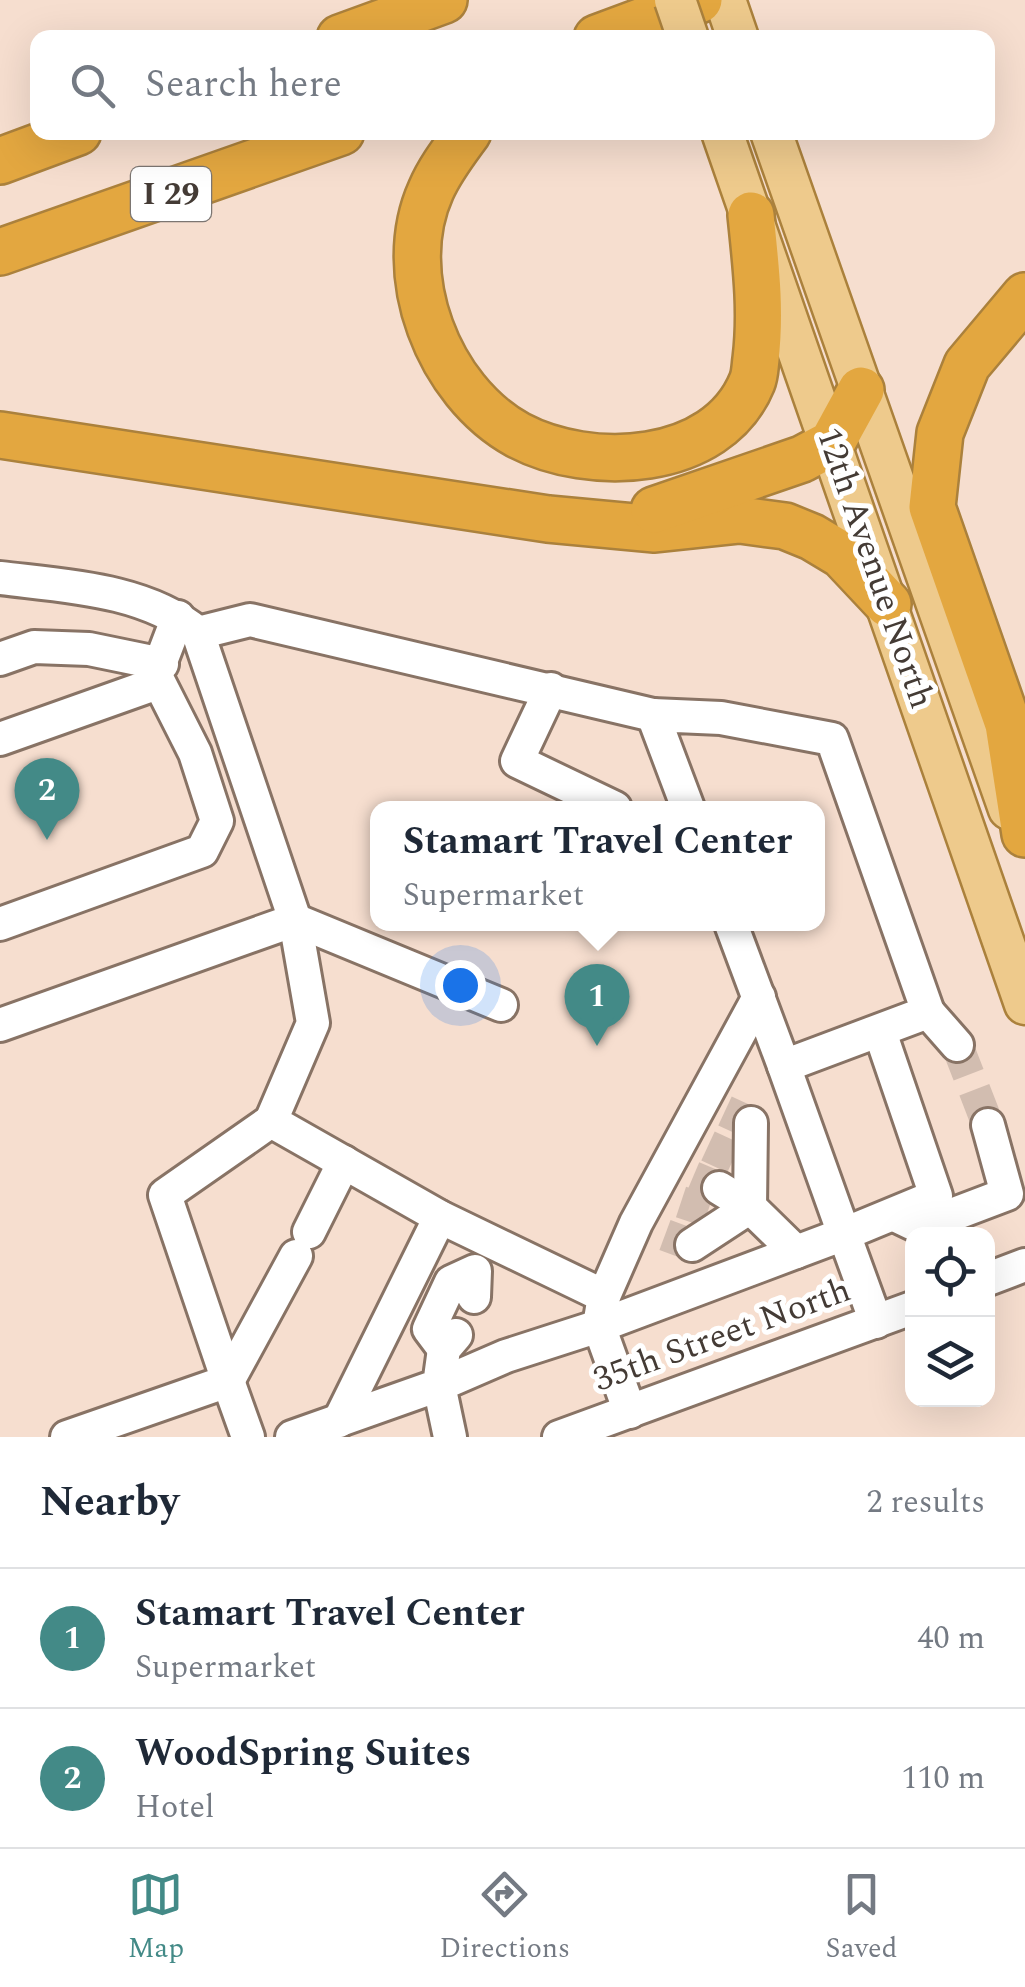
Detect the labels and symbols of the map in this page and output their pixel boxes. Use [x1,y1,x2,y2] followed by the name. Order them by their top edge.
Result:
[131,167,211,221] road number: I 29
[802,420,948,716] street label: 12th Avenue North
[15,758,80,840] pin: 2
[435,960,486,1011] your location
[564,964,630,1046] pin: 1
[586,1264,858,1406] street label: 35th Street North

